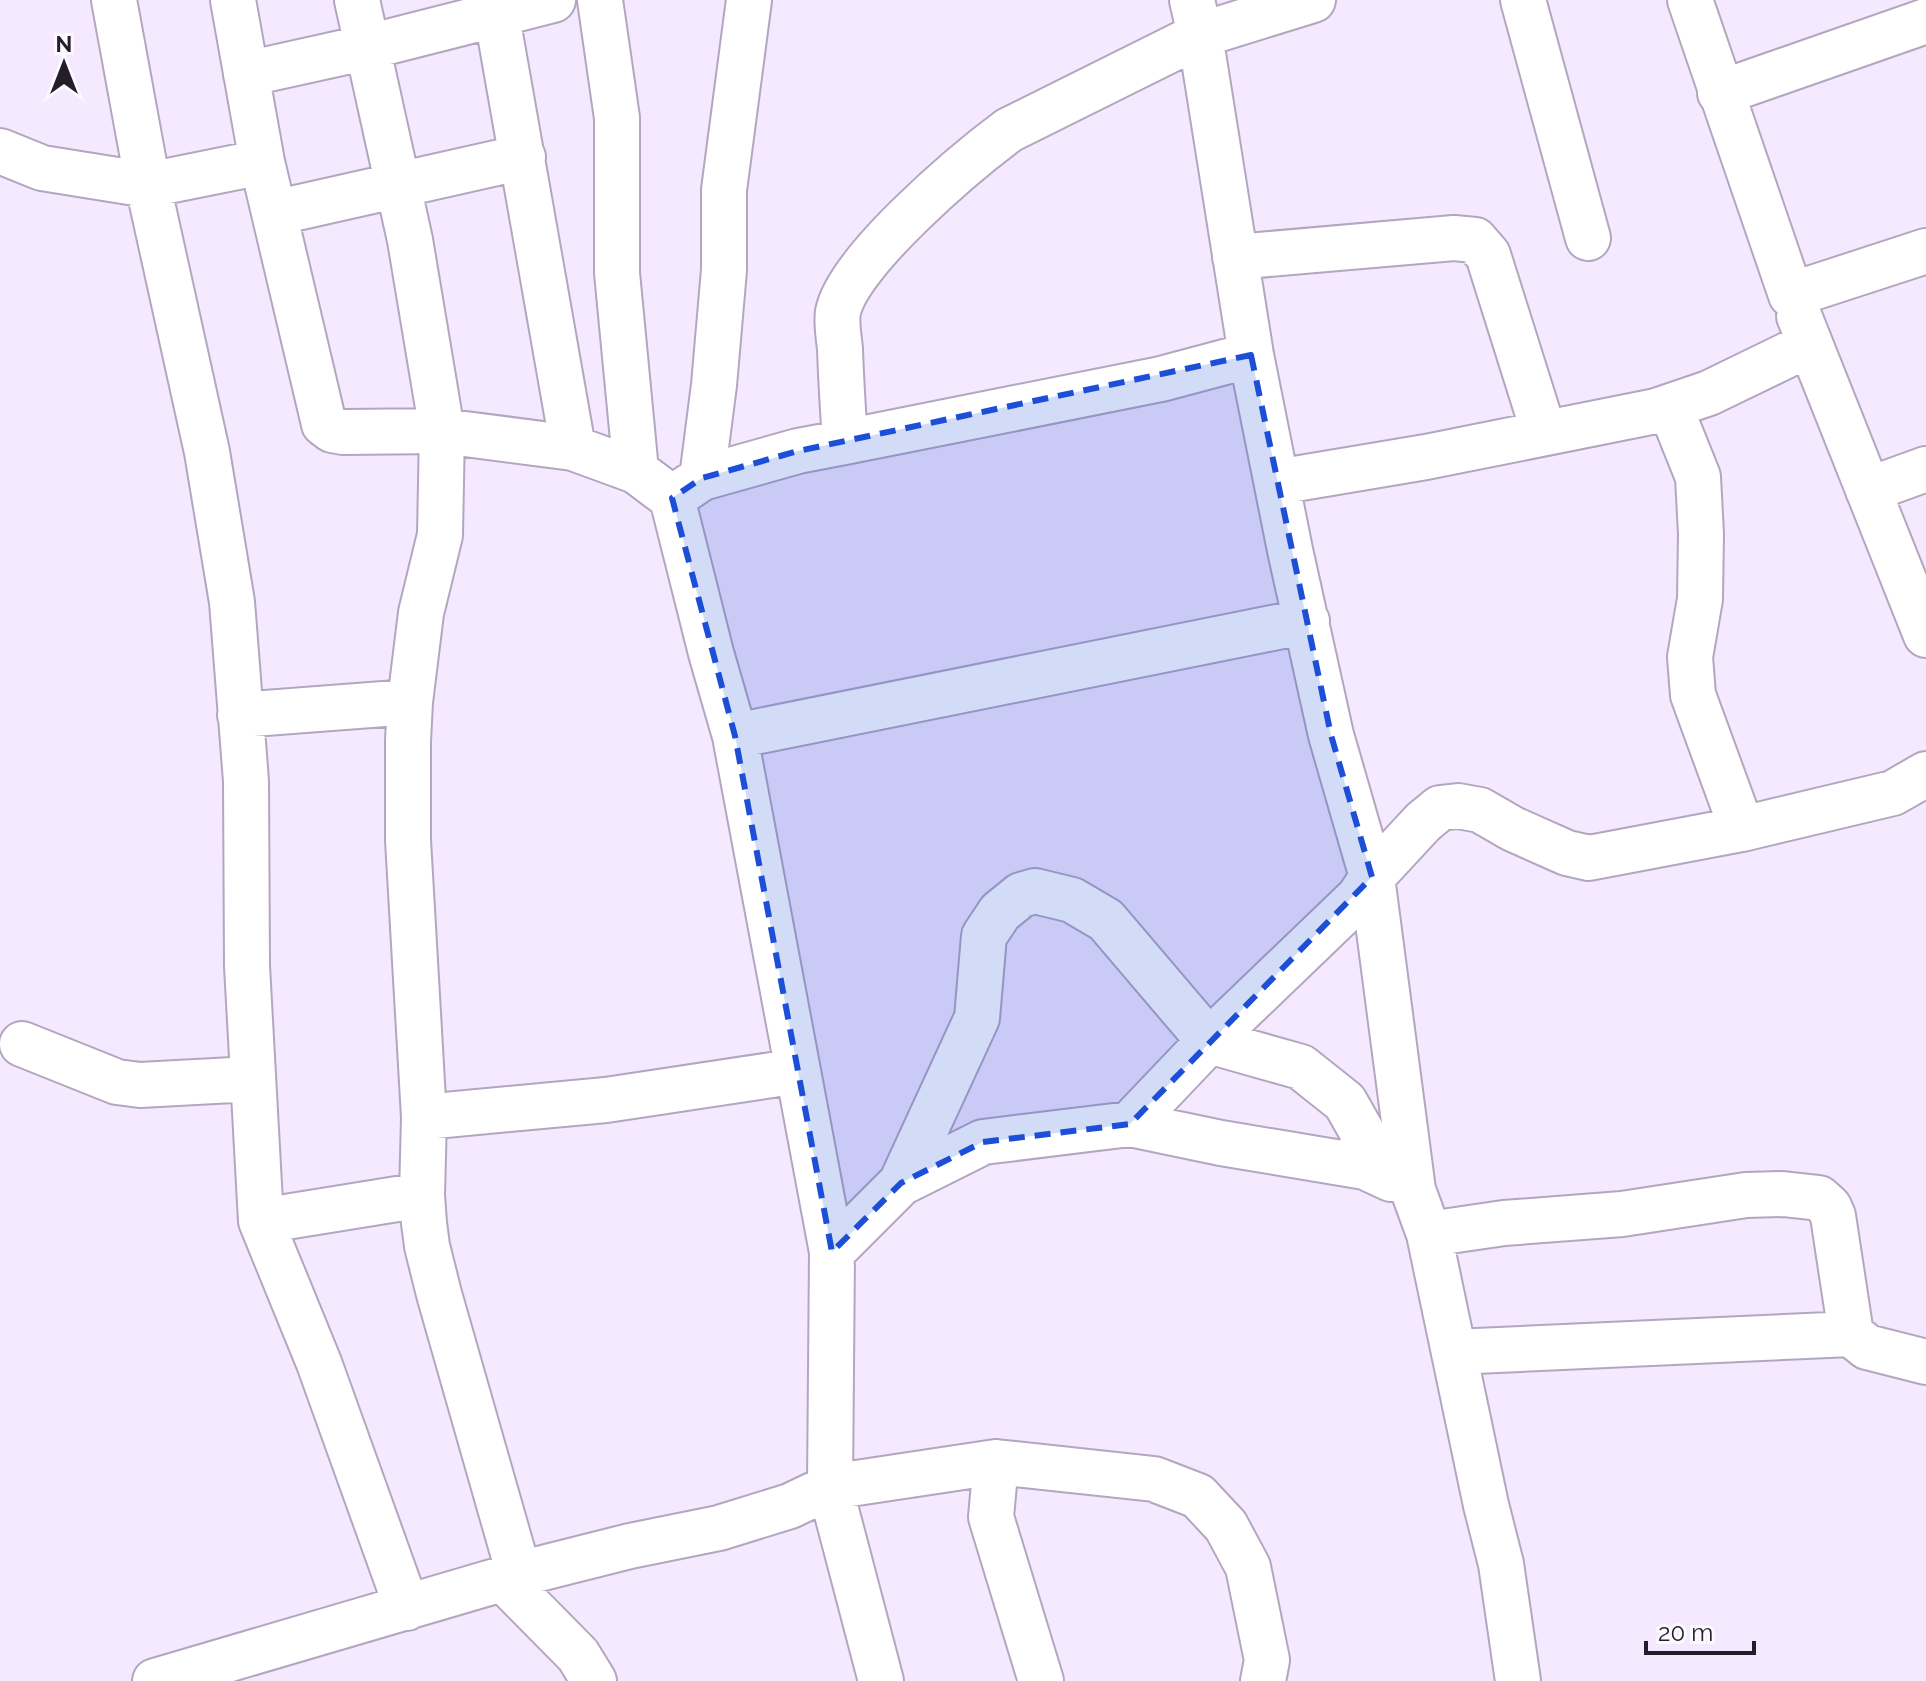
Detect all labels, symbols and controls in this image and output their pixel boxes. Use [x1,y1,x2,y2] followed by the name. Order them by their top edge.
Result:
[24,24,104,104] north arrow
[56,31,72,57] text: N
[1646,1605,1754,1655] scale bar
[1658,1618,1713,1647] text: 20 m

